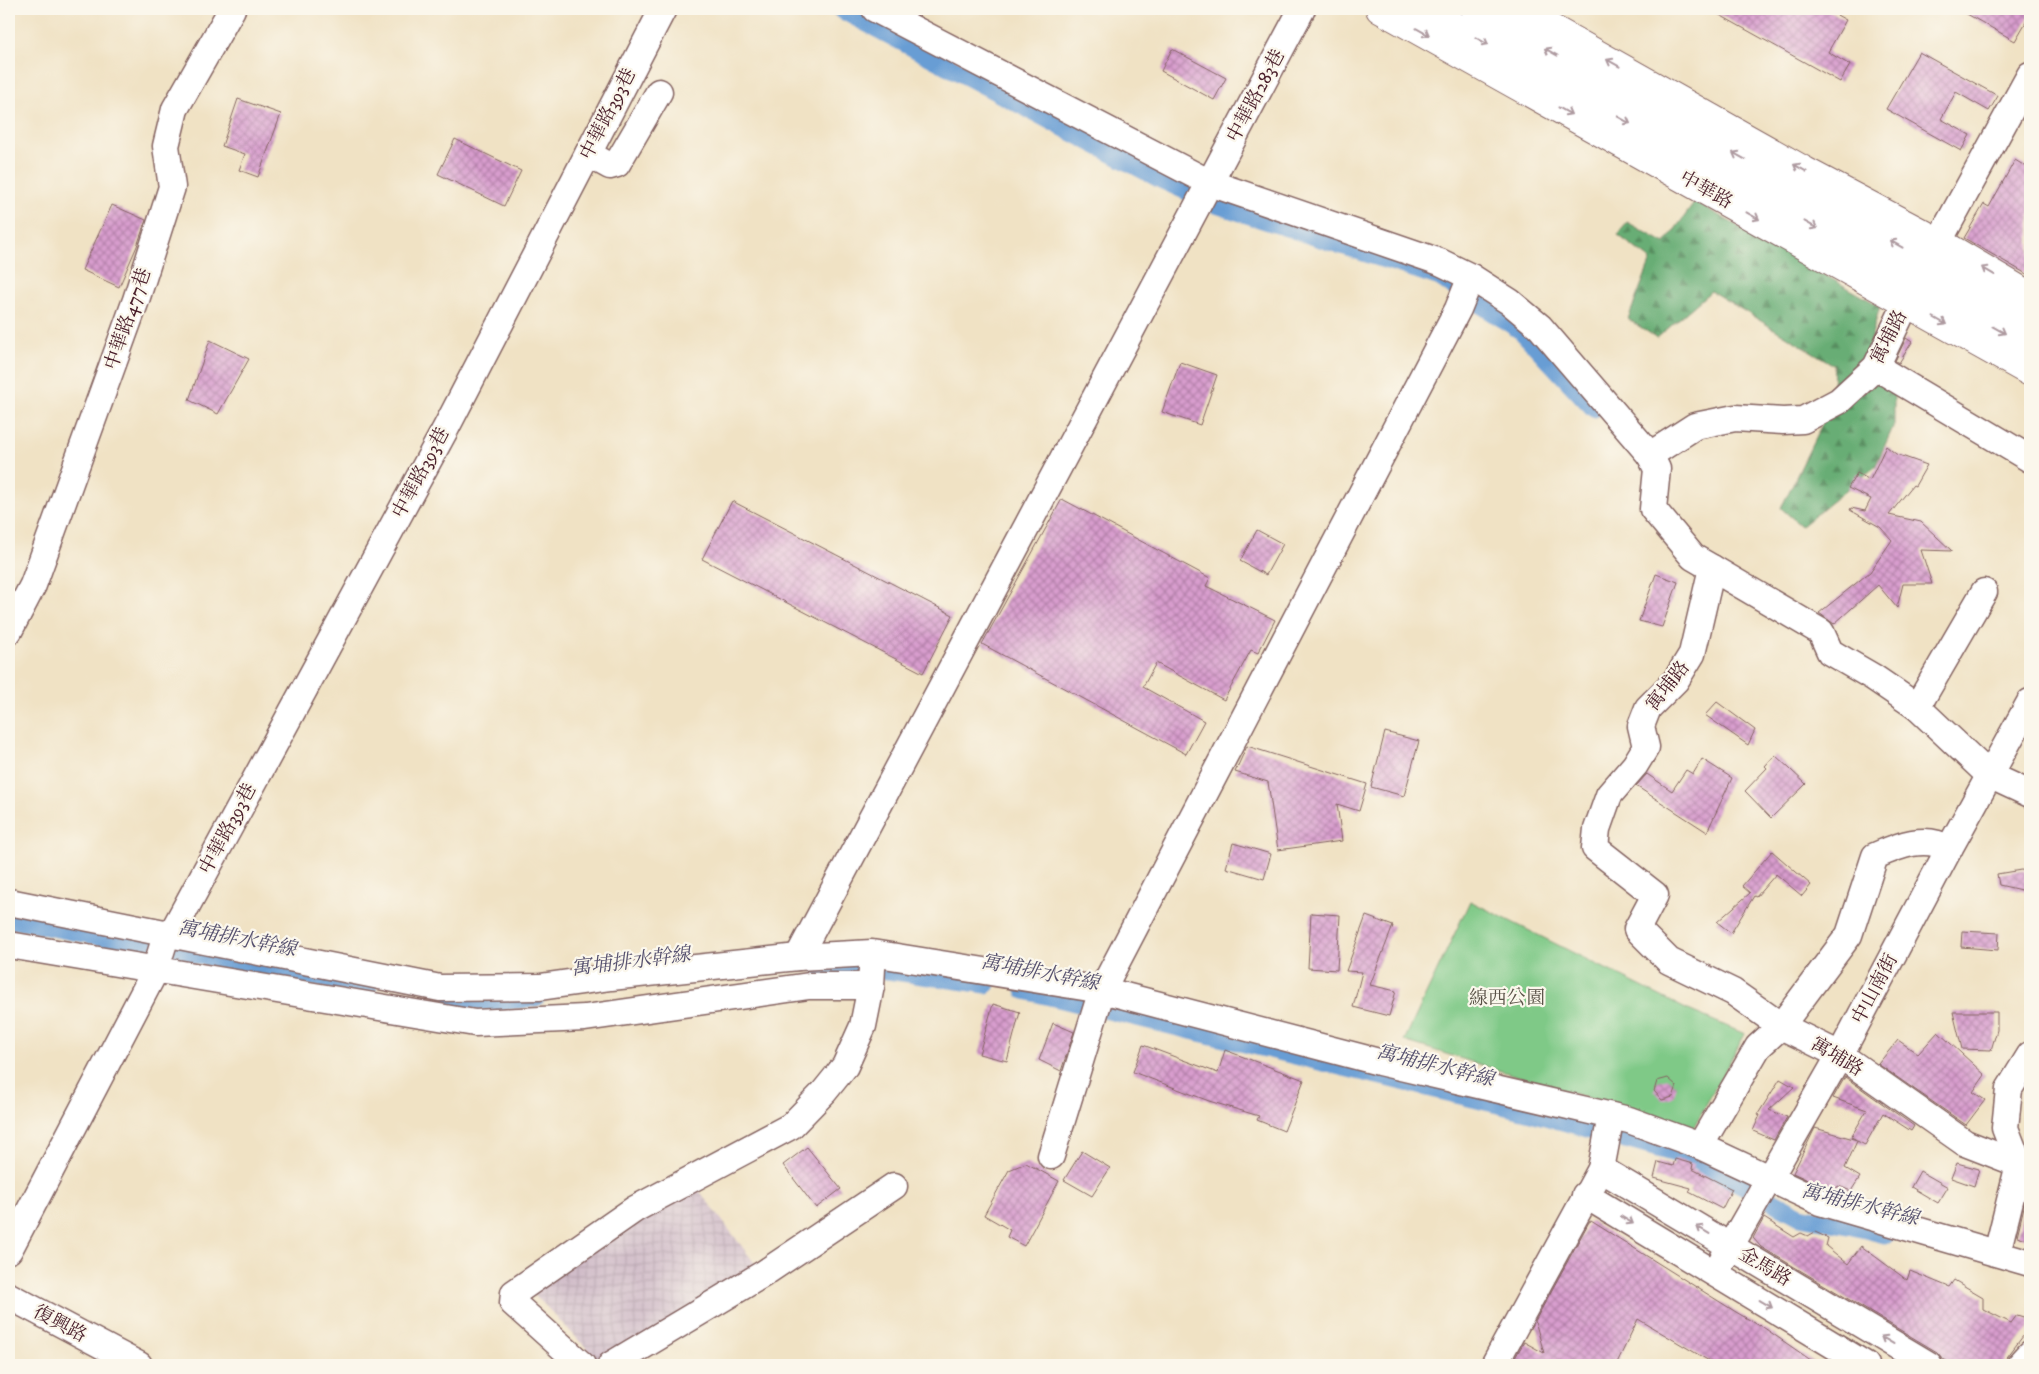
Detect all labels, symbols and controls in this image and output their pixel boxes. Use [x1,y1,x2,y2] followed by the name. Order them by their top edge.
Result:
[1415,28,1429,38] one-way arrow
[1474,36,1489,46] one-way arrow
[1222,46,1290,146] street label: 中華路283巷
[1545,46,1559,56] one-way arrow
[1606,57,1620,67] one-way arrow
[575,64,641,164] street label: 中華路393巷
[1557,107,1571,117] one-way arrow
[1616,116,1630,126] one-way arrow
[1732,151,1747,161] one-way arrow
[1793,163,1807,173] one-way arrow
[1675,166,1737,214] street label: 中華路
[1745,211,1760,221] one-way arrow
[1804,220,1819,230] one-way arrow
[1889,239,1904,249] one-way arrow
[100,265,156,373] street label: 中華路477巷
[1982,266,1996,276] one-way arrow
[1866,306,1912,368] street label: 寓埔路
[1933,316,1947,326] one-way arrow
[1991,326,2006,335] one-way arrow
[387,424,455,522] street label: 中華路393巷
[1641,656,1695,716] street label: 寓埔路
[194,780,262,878] street label: 中華路393巷
[176,915,300,963] water label: 寓埔排水幹線
[570,942,694,982] water label: 寓埔排水幹線
[979,949,1103,997] water label: 寓埔排水幹線
[1847,950,1903,1028] street label: 中山南街
[1469,987,1545,1010] park label: 線西公園
[1807,1032,1867,1082] street label: 寓埔路
[1374,1039,1498,1093] water label: 寓埔排水幹線
[1799,1178,1923,1232] water label: 寓埔排水幹線
[1619,1216,1633,1226] one-way arrow
[1696,1225,1710,1235] one-way arrow
[1735,1242,1795,1292] street label: 金馬路
[29,1300,91,1348] street label: 復興路
[1758,1300,1772,1310] one-way arrow
[1881,1335,1895,1345] one-way arrow

